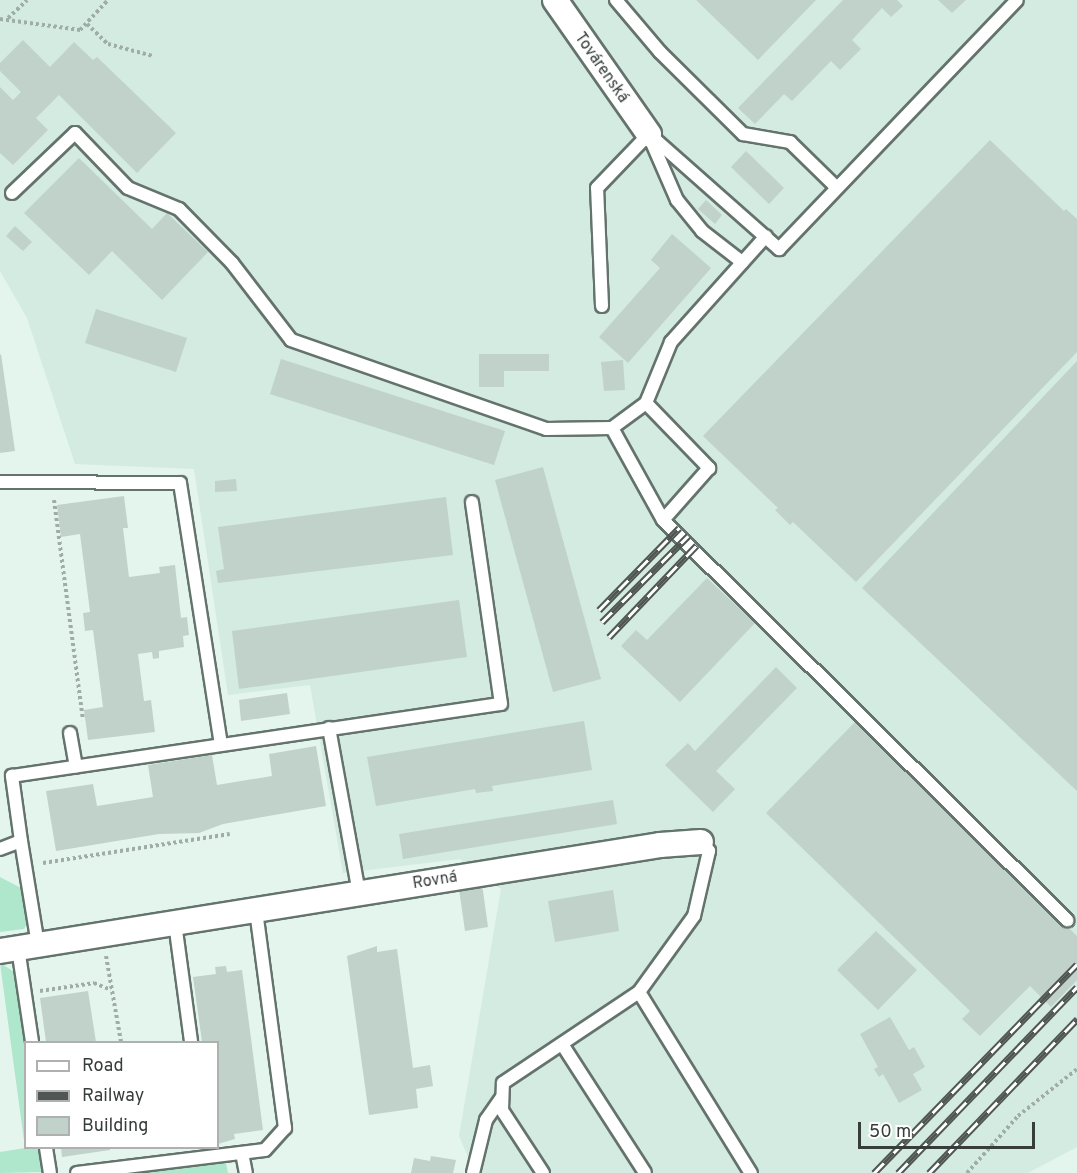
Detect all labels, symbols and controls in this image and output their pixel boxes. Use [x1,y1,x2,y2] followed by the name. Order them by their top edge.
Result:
[570,29,632,107] street label: Továrenská
[411,868,459,894] street label: Rovná
[24,1041,219,1149] legend
[82,1055,124,1078] text: Road
[82,1085,144,1108] text: Railway
[861,1110,1038,1148] scale bar
[82,1115,148,1138] text: Building
[869,1121,911,1144] text: 50 m

